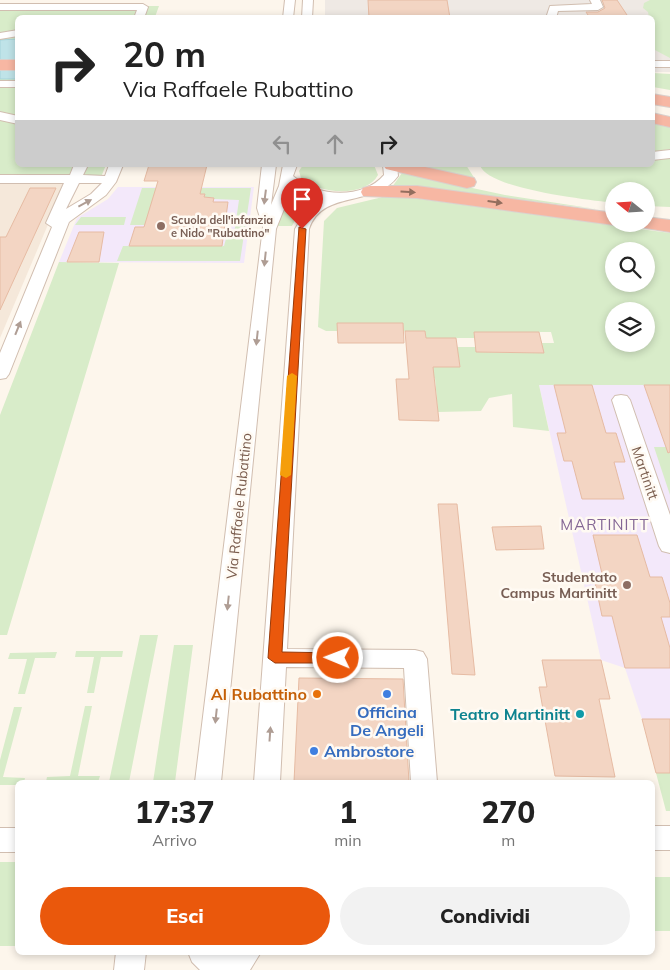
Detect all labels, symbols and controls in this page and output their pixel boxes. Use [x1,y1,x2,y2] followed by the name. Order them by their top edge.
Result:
[123,32,206,76] text: 20 m
[40,35,105,100] icon: right
[123,75,354,103] text: Via Raffaele Rubattino
[268,130,296,158] icon: left
[321,130,349,158] icon: ahead
[374,130,402,158] icon: right
[281,178,323,229] pin
[605,182,655,232] north arrow
[605,182,655,352] map controls
[288,185,316,213] icon: arrive
[401,188,417,196] one-way arrow
[261,189,269,205] one-way arrow
[487,198,503,206] one-way arrow
[77,199,92,207] one-way arrow
[171,213,273,240] place label: Scuola dell'infanzia e Nido "Rubattino"
[155,220,167,232] marker: Scuola dell'infanzia e Nido "Rubattino"
[605,242,655,292] button: search
[261,251,269,267] one-way arrow
[605,302,655,352] button: layers
[15,321,23,335] one-way arrow
[253,330,261,346] one-way arrow
[222,432,256,580] street label: Via Raffaele Rubattino
[627,444,663,502] street label: Martinitt
[560,515,650,534] district label: MARTINITT
[500,568,618,602] place label: Studentato Campus Martinitt
[621,579,633,591] marker: Studentato Campus Martinitt
[224,596,232,612] one-way arrow
[311,631,363,683] position arrow
[211,684,307,704] place label: Al Rubattino
[311,688,323,700] marker: Al Rubattino
[381,688,393,700] marker: Officina De Angeli
[350,702,424,740] place label: Officina De Angeli
[450,704,570,724] place label: Teatro Martinitt
[212,708,220,724] one-way arrow
[574,708,586,720] marker: Teatro Martinitt
[266,726,274,742] one-way arrow
[324,741,414,761] place label: Ambrostore
[308,745,320,757] marker: Ambrostore
[135,793,215,831] text: 17:37
[339,793,357,831] text: 1
[481,793,535,831] text: 270
[152,830,197,850] text: Arrivo
[334,830,362,850] text: min
[501,830,515,850] text: m
[40,887,330,945] button: Esci
[340,887,630,945] button: Condividi

